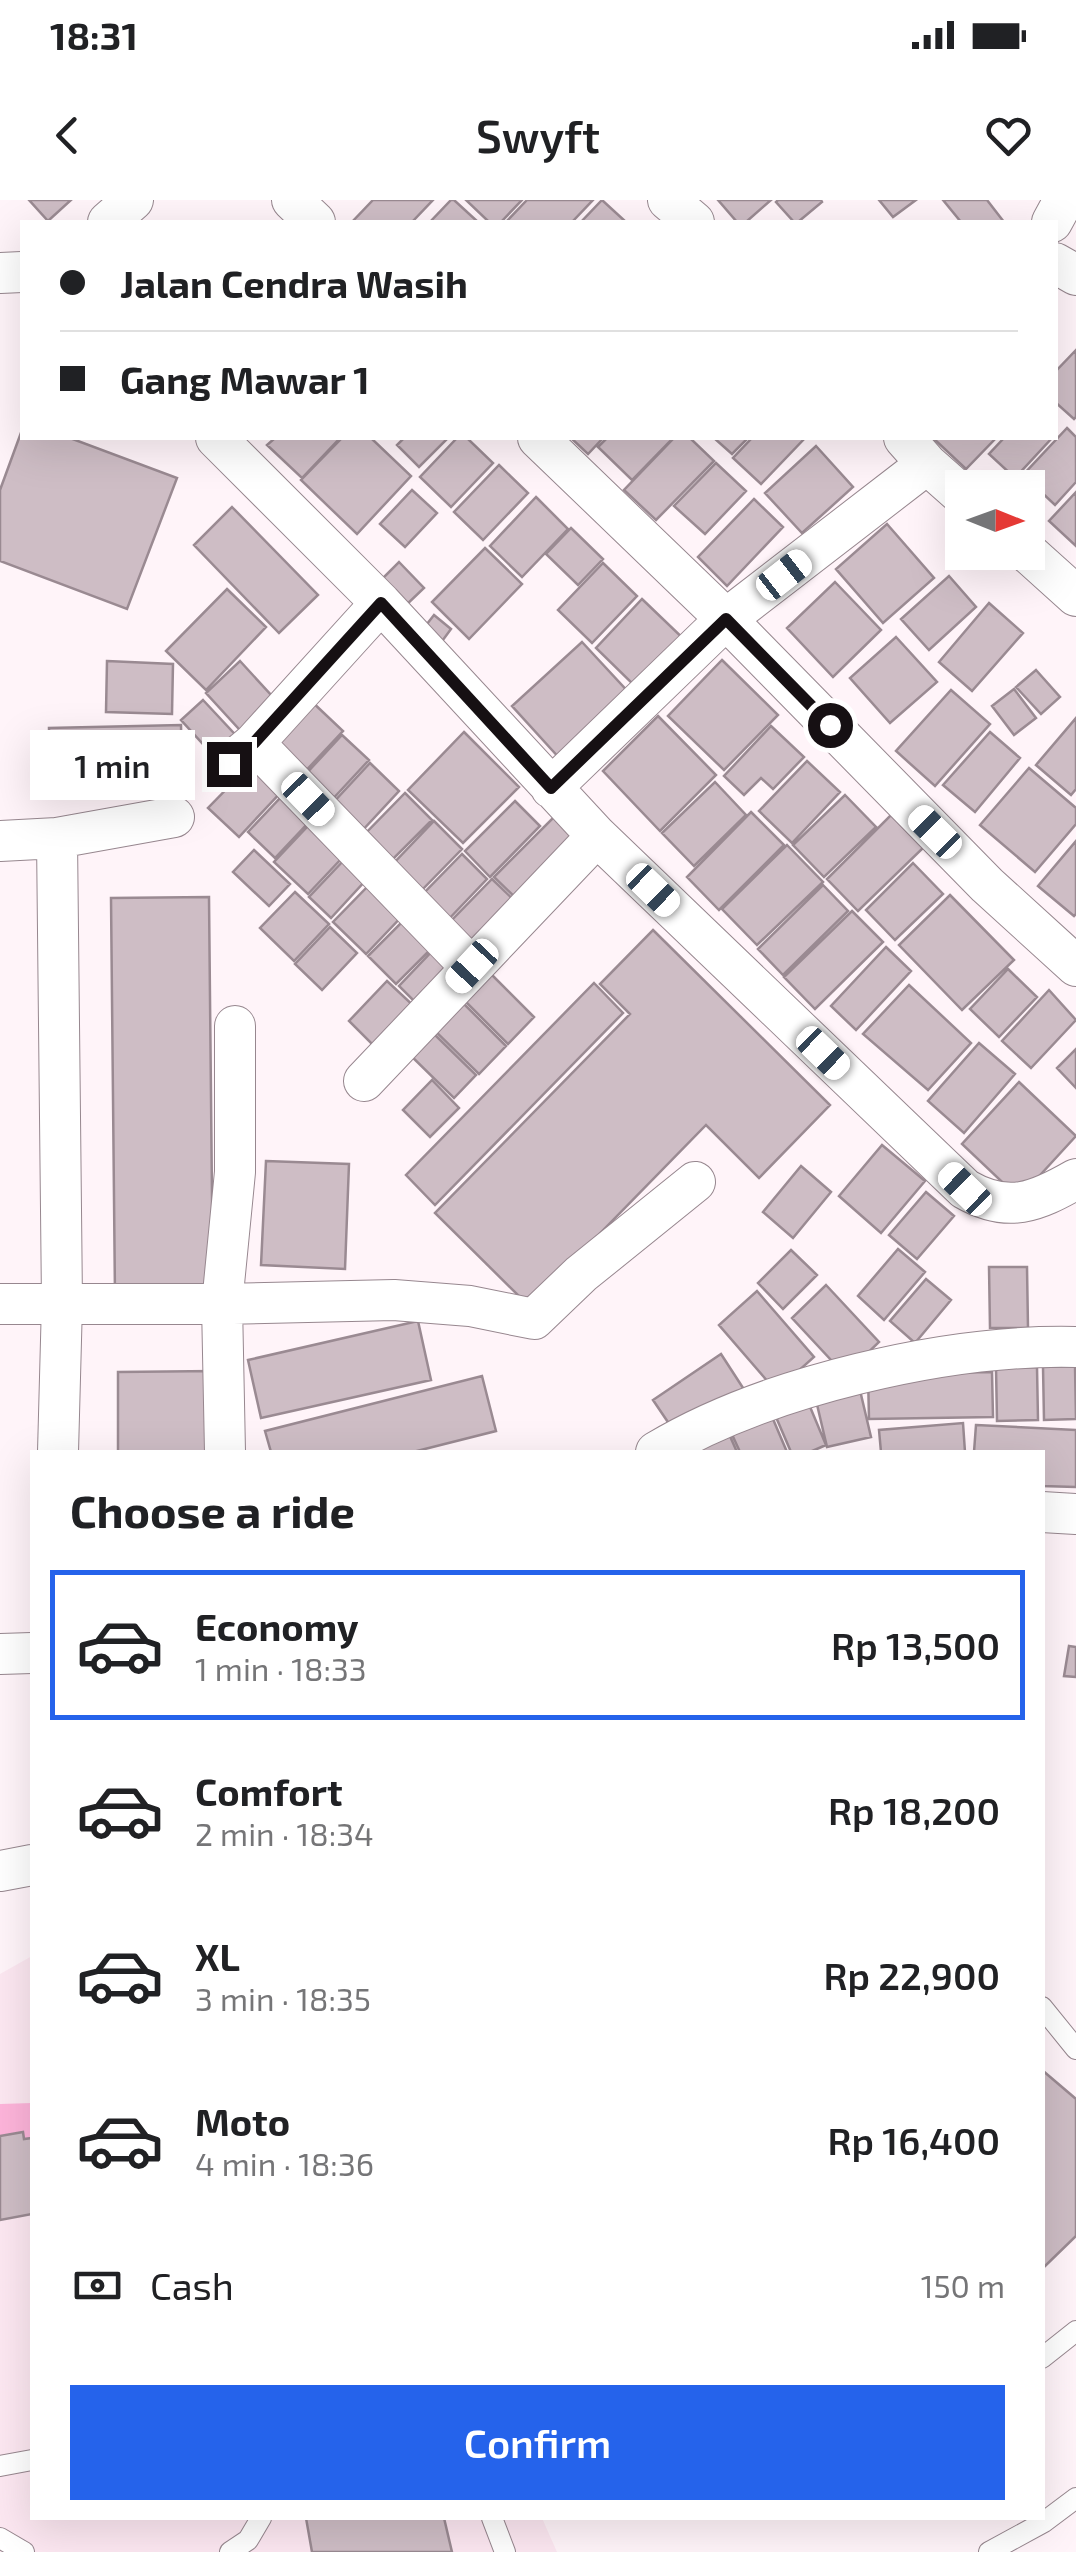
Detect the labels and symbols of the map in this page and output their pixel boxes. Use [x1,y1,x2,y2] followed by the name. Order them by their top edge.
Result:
[945,470,1045,570] north arrow
[751,545,817,605] car
[808,703,853,748] route start
[29,729,194,799] callout: 1 min
[207,742,252,787] route end
[276,767,340,831] car
[903,800,967,864] car
[621,858,685,922] car
[441,934,503,998] car
[791,1021,855,1085] car
[933,1157,997,1221] car

